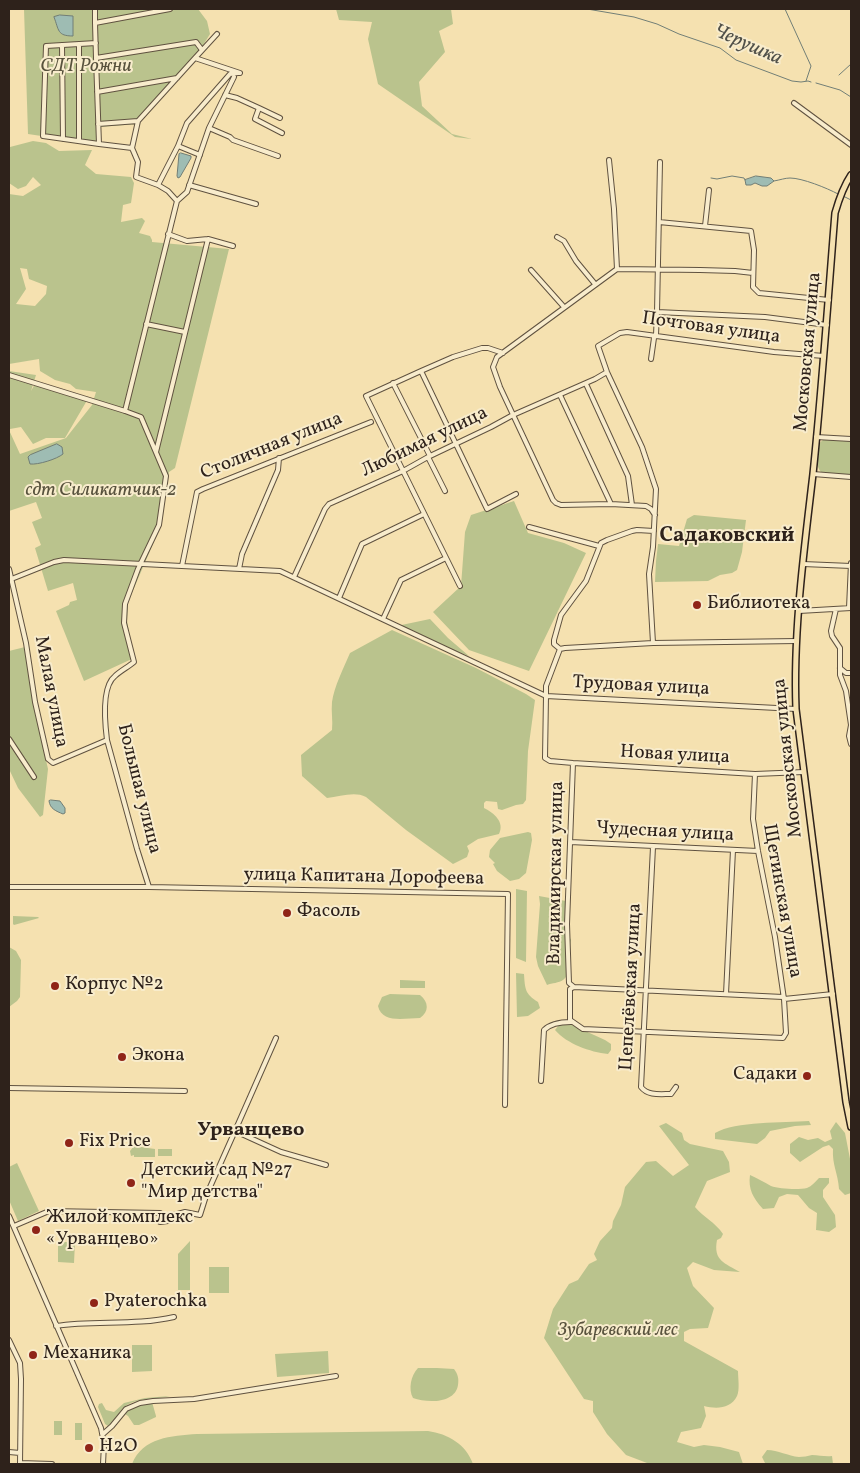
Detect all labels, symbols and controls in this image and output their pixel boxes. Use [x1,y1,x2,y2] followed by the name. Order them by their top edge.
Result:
[709,20,785,72] water label: Черушка
[40,57,132,79] park label: СДТ Рожни
[791,271,827,433] street label: Московская улица
[640,308,782,350] street label: Почтовая улица
[358,403,492,483] street label: Любимая улица
[198,408,346,486] street label: Столичная улица
[26,481,176,503] park label: сдт Силикатчик-2
[660,524,794,550] district label: Садаковский
[707,594,810,616] place label: Библиотека
[691,599,703,611] marker: Библиотека
[28,634,72,750] street label: Малая улица
[572,672,710,702] street label: Трудовая улица
[769,677,809,839] street label: Московская улица
[111,722,165,856] street label: Большая улица
[619,742,731,770] street label: Новая улица
[544,781,570,965] street label: Владимирская улица
[595,818,735,848] street label: Чудесная улица
[756,822,806,980] street label: Щетинская улица
[243,865,485,891] street label: улица Капитана Дорофеева
[297,902,360,924] place label: Фасоль
[616,903,648,1071] street label: Цепелёвская улица
[281,907,293,919] marker: Фасоль
[65,975,164,997] place label: Корпус №2
[49,980,61,992] marker: Корпус №2
[132,1046,185,1068] place label: Экона
[116,1051,128,1063] marker: Экона
[733,1065,797,1087] place label: Садаки
[801,1070,813,1082] marker: Садаки
[198,1119,304,1143] district label: Урванцево
[79,1132,151,1154] place label: Fix Price
[63,1137,75,1149] marker: Fix Price
[141,1161,292,1205] place label: Детский сад №27 "Мир детства"
[125,1177,137,1189] marker: Детский сад №27 "Мир детства"
[46,1208,193,1252] place label: Жилой комплекс «Урванцево»
[30,1224,42,1236] marker: Жилой комплекс «Урванцево»
[104,1292,207,1314] place label: Pyaterochka
[88,1297,100,1309] marker: Pyaterochka
[558,1321,678,1343] park label: Зубаревский лес
[43,1344,131,1366] place label: Механика
[27,1349,39,1361] marker: Механика
[99,1437,137,1459] place label: H2O
[83,1442,95,1454] marker: H2O

